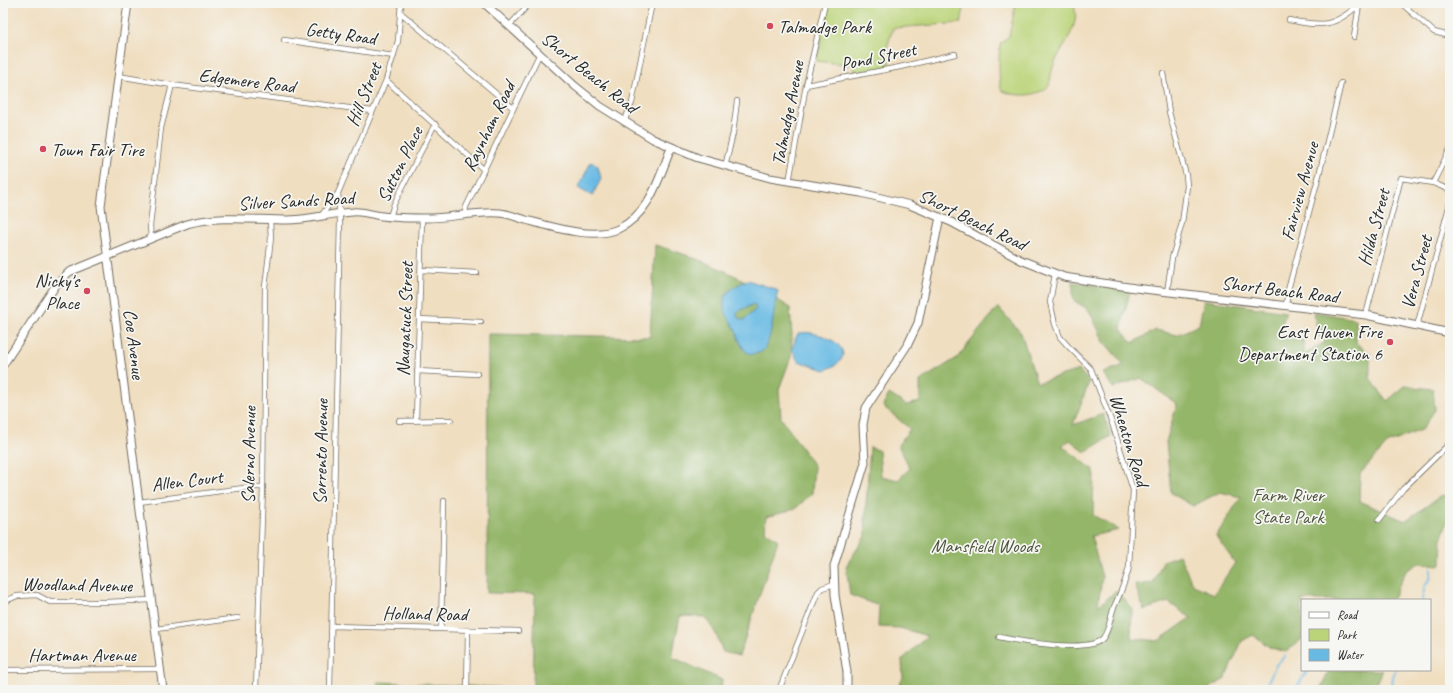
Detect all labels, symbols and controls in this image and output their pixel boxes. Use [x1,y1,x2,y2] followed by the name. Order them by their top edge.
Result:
[778,15,873,39] place label: Talmadge Park
[304,17,381,51] street label: Getty Road
[765,21,775,31] marker: Talmadge Park
[536,26,645,121] street label: Short Beach Road
[838,37,920,77] street label: Pond Street
[340,57,388,130] street label: Hill Street
[766,57,810,168] street label: Talmadge Avenue
[197,63,300,99] street label: Edgemere Road
[457,74,522,175] street label: Raynham Road
[371,121,429,206] street label: Sutton Place
[51,138,145,162] place label: Town Fair Tire
[1275,138,1325,243] street label: Fairview Avenue
[38,144,48,154] marker: Town Fair Tire
[914,183,1033,258] street label: Short Beach Road
[1352,185,1396,268] street label: Hilda Street
[238,186,358,216] street label: Silver Sands Road
[1396,231,1439,312] street label: Vera Street
[391,260,419,377] street label: Naugatuck Street
[35,269,82,315] place label: Nicky's Place
[1220,271,1342,309] street label: Short Beach Road
[82,286,92,296] marker: Nicky's Place
[118,308,150,382] street label: Coe Avenue
[1238,320,1384,366] place label: East Haven Fire Department Station 6
[1385,337,1395,347] marker: East Haven Fire Department Station 6
[1104,391,1155,493] street label: Wheaton Road
[308,397,334,505] street label: Sorrento Avenue
[236,404,262,504] street label: Salerno Avenue
[150,465,226,497] street label: Allen Court
[1252,483,1326,529] park label: Farm River State Park
[931,534,1041,558] park label: Mansfield Woods
[22,572,134,598] street label: Woodland Avenue
[1301,599,1431,671] legend
[382,601,471,627] street label: Holland Road
[1337,607,1359,623] text: Road
[1337,627,1358,643] text: Park
[28,643,137,667] street label: Hartman Avenue
[1337,647,1365,663] text: Water

